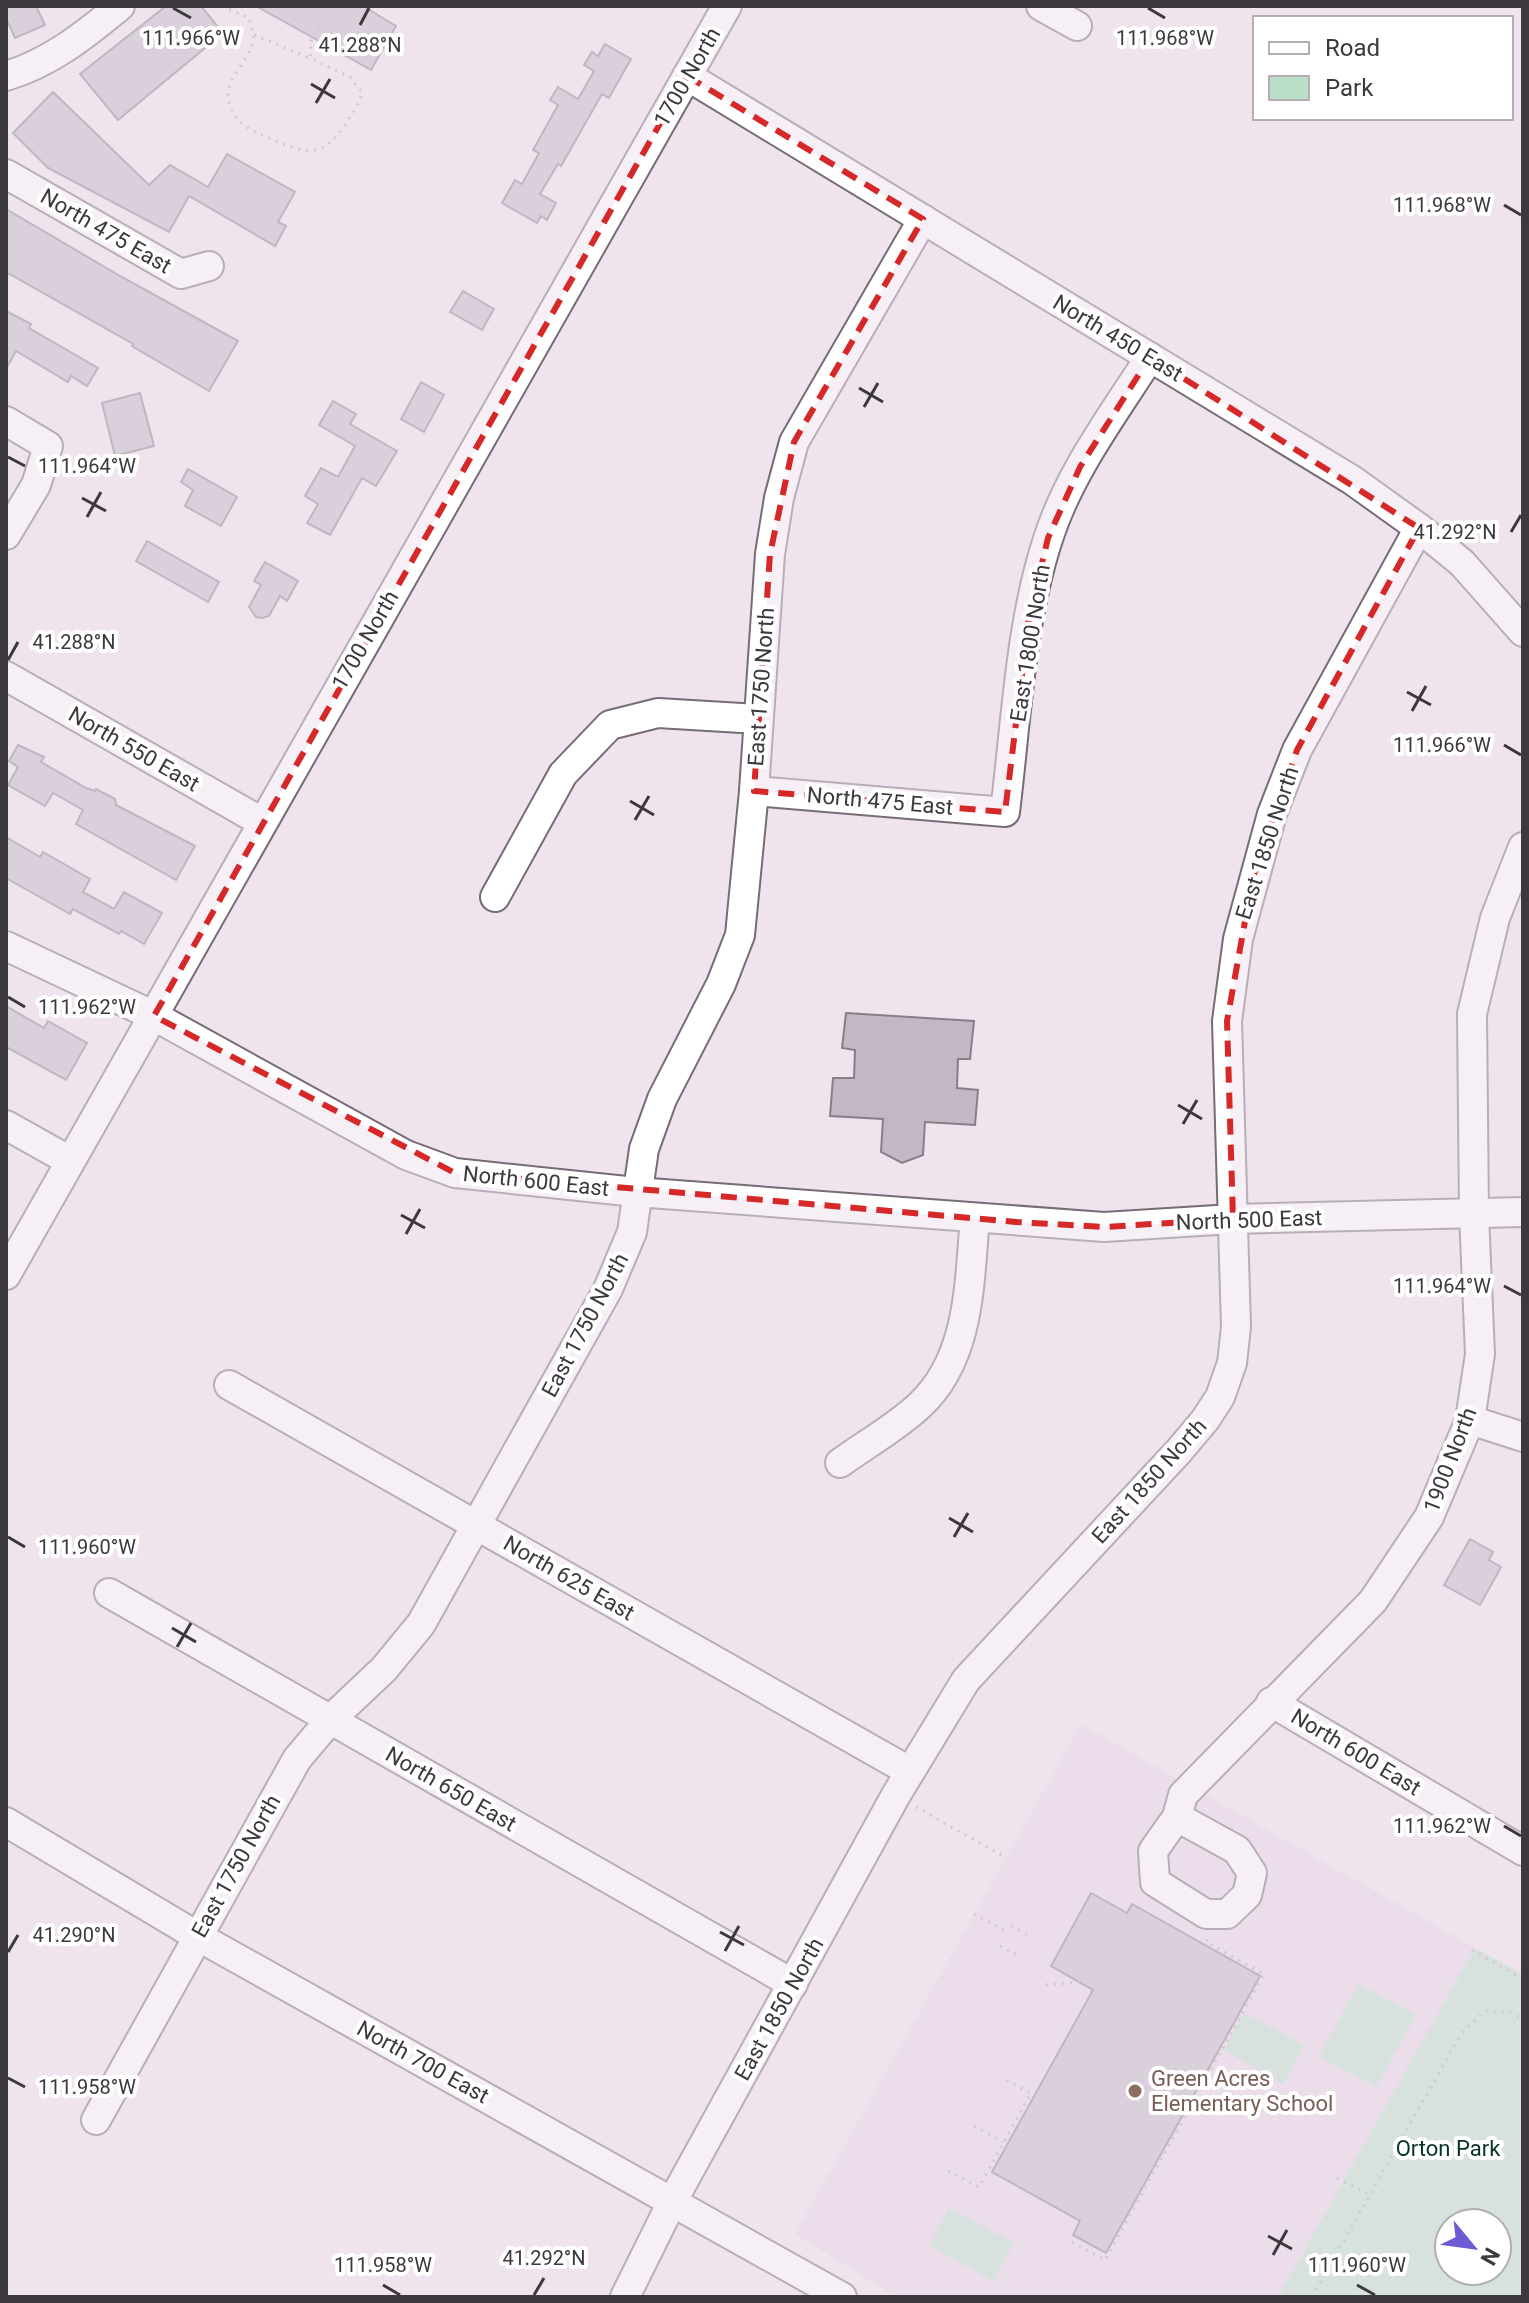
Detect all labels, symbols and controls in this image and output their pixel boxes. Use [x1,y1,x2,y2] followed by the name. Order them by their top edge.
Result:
[1253,16,1513,120] legend
[649,23,725,131] street label: 1700 North
[142,26,240,50] text: 111.966°W
[1116,26,1214,50] text: 111.968°W
[318,33,402,57] text: 41.288°N
[1325,34,1380,62] text: Road
[1325,74,1374,102] text: Park
[36,184,176,278] street label: North 475 East
[1393,193,1491,217] text: 111.968°W
[1049,290,1187,386] street label: North 450 East
[38,454,136,478] text: 111.964°W
[1413,520,1497,544] text: 41.292°N
[1005,563,1055,723] street label: East 1800 North
[327,586,403,694] street label: 1700 North
[743,607,779,767] street label: East 1750 North
[32,630,116,654] text: 41.288°N
[64,702,204,796] street label: North 550 East
[1393,733,1491,757] text: 111.966°W
[1231,764,1303,922] street label: East 1850 North
[806,782,954,820] street label: North 475 East
[38,995,136,1019] text: 111.962°W
[462,1161,610,1201] street label: North 600 East
[1175,1205,1323,1235] street label: North 500 East
[537,1249,633,1401] street label: East 1750 North
[1393,1274,1491,1298] text: 111.964°W
[1419,1404,1481,1516] street label: 1900 North
[1087,1414,1211,1548] street label: East 1850 North
[499,1531,639,1625] street label: North 625 East
[38,1535,136,1559] text: 111.960°W
[1287,1704,1425,1800] street label: North 600 East
[381,1742,521,1836] street label: North 650 East
[187,1790,285,1942] street label: East 1750 North
[1393,1814,1491,1838] text: 111.962°W
[32,1923,116,1947] text: 41.290°N
[730,1933,828,2085] street label: East 1850 North
[353,2016,493,2108] street label: North 700 East
[1151,2066,1333,2116] place label: Green Acres Elementary School
[38,2075,136,2099] text: 111.958°W
[1126,2082,1144,2100] marker: Green Acres Elementary School
[1396,2136,1501,2161] park label: Orton Park
[1433,2207,1513,2287] north arrow
[1475,2244,1505,2269] text: N
[502,2246,586,2270] text: 41.292°N
[334,2253,432,2277] text: 111.958°W
[1308,2253,1406,2277] text: 111.960°W

